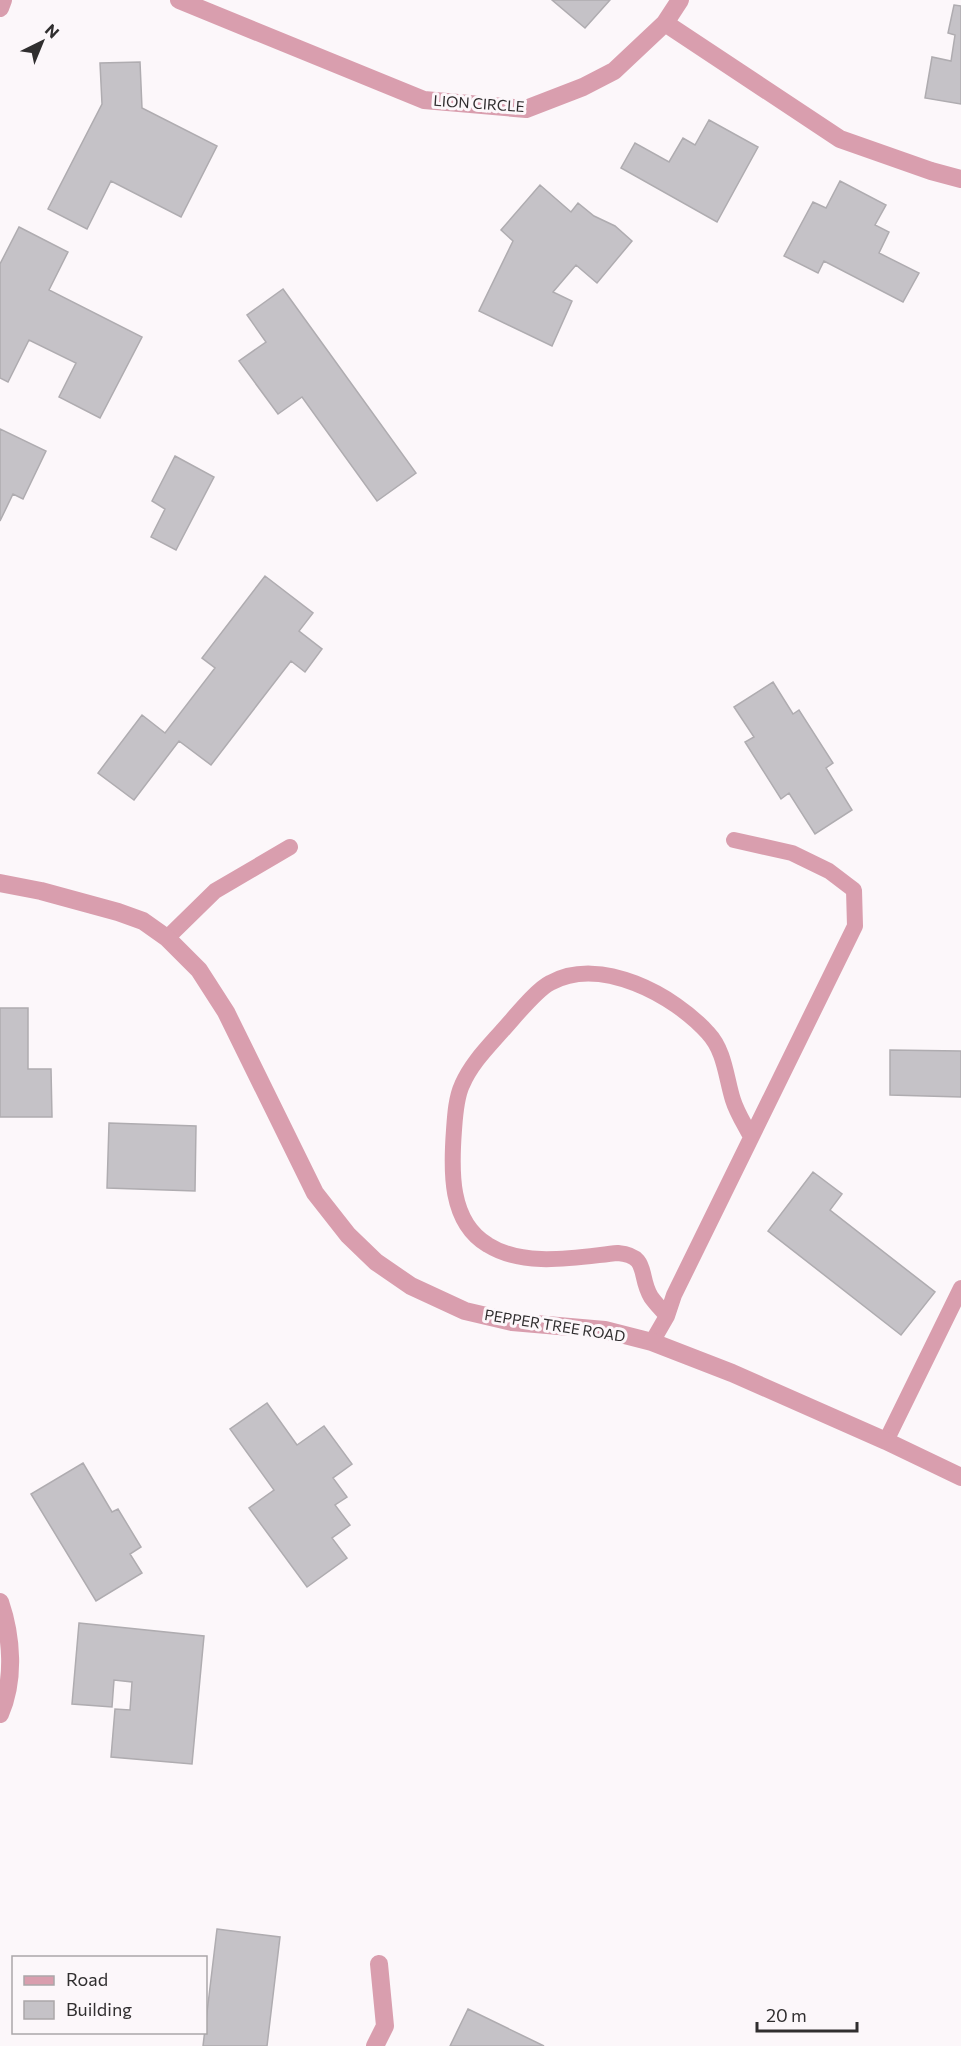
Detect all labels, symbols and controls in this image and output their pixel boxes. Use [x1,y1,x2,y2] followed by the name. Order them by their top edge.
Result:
[12,12,72,72] north arrow
[42,20,63,42] text: N
[433,91,525,115] street label: LION CIRCLE
[483,1305,627,1345] street label: PEPPER TREE ROAD
[12,1956,207,2034] legend
[66,1968,108,1990] text: Road
[757,1995,858,2033] scale bar
[66,1998,132,2020] text: Building
[766,2004,807,2026] text: 20 m

